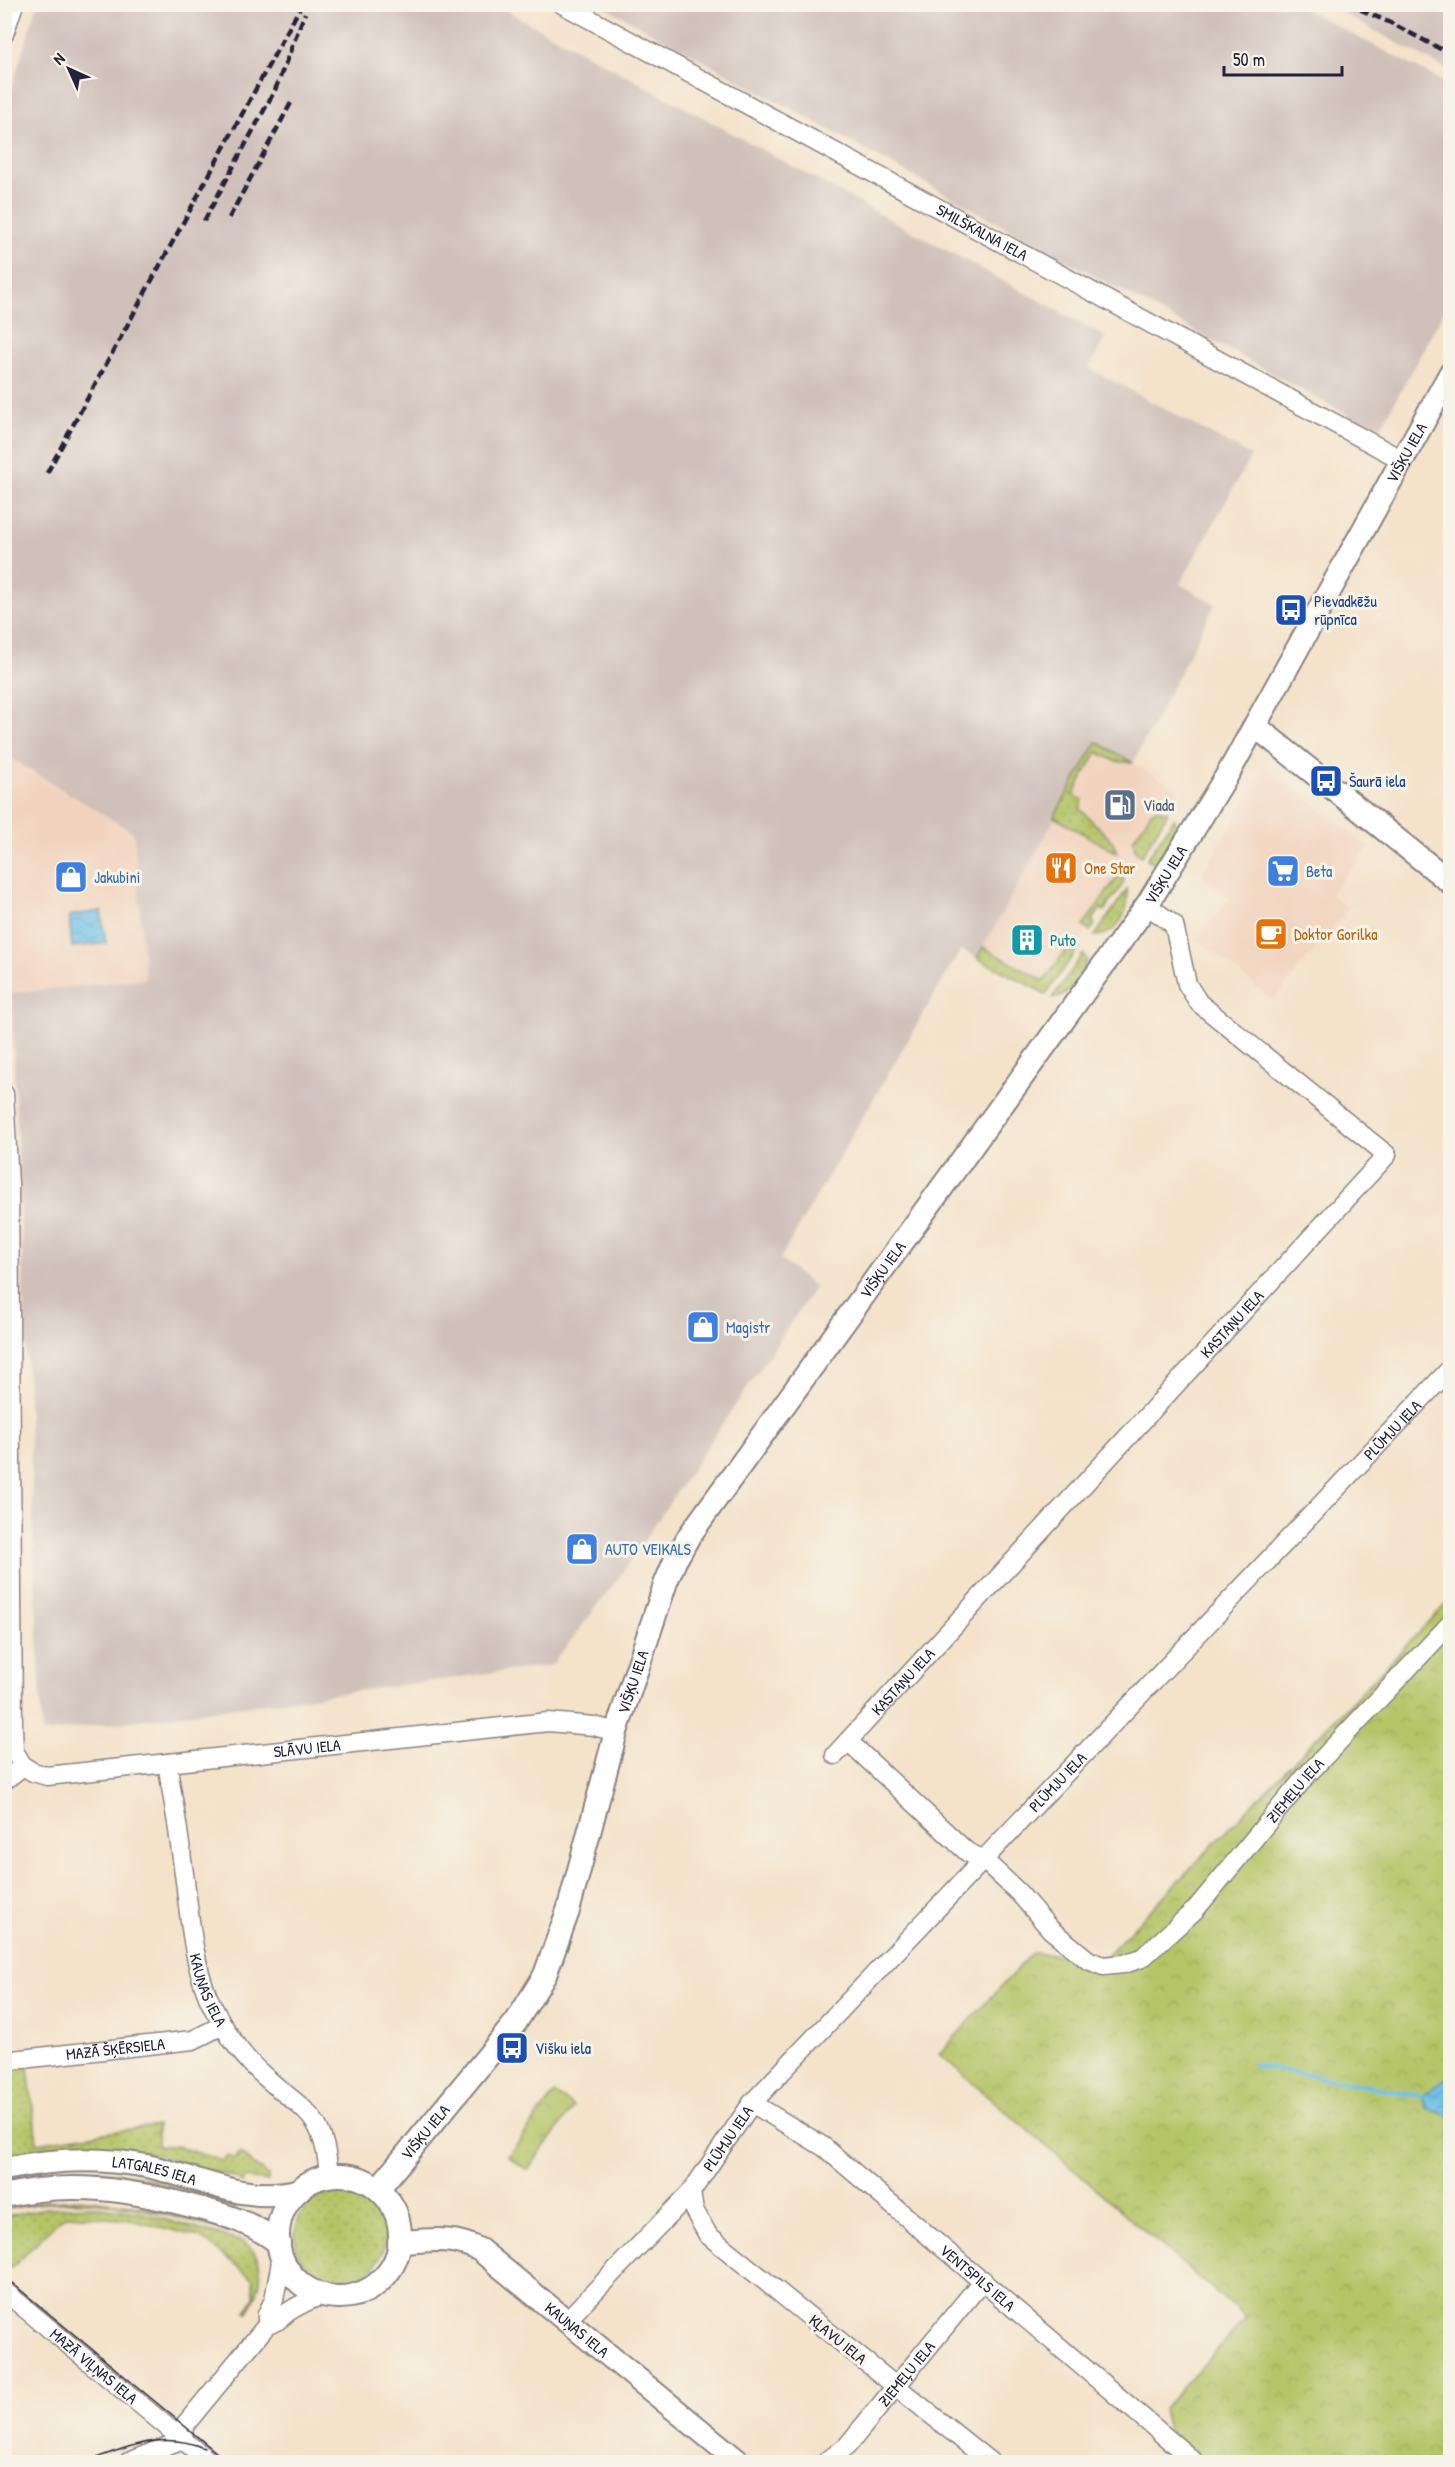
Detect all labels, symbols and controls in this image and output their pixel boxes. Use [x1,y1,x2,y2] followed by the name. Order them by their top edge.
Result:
[39,39,99,99] north arrow
[1224,39,1342,77] scale bar
[48,47,70,69] text: N
[1233,47,1265,72] text: 50 m
[933,198,1032,266] street label: SMILŠKALNA IELA
[1381,418,1432,487] street label: VIŠĶU IELA
[1314,590,1377,630] place label: Pievadkēžu rūpnīca
[1273,592,1309,628] bus stop icon: Pievadkēžu rūpnīca
[1308,763,1344,799] bus stop icon: Šaurā iela
[1349,770,1406,792] place label: Šaurā iela
[1102,787,1138,823] fuel station icon: Viada
[1143,794,1174,816] place label: Viada
[1139,841,1192,908] street label: VIŠĶU IELA
[1043,850,1079,886] restaurant icon: One Star
[1265,853,1301,889] supermarket icon: Beta
[1084,857,1135,879] place label: One Star
[53,859,89,895] shop icon: Jakubini
[1306,860,1332,882] place label: Beta
[94,866,140,888] place label: Jakubini
[1253,916,1289,952] cafe icon: Doktor Gorilka
[1009,922,1045,958] building icon: Puto
[1294,923,1378,945] place label: Doktor Gorilka
[1050,929,1077,951] place label: Puto
[854,1236,911,1303] street label: VIŠĶU IELA
[1195,1285,1269,1362] street label: KASTAŅU IELA
[685,1309,721,1345] shop icon: Magistr
[726,1316,770,1338] place label: Magistr
[1358,1395,1426,1464] street label: PLŪMJU IELA
[564,1531,600,1567] shop icon: AUTO VEIKALS
[605,1538,692,1560] place label: AUTO VEIKALS
[866,1643,940,1720] street label: KASTAŅU IELA
[612,1647,654,1717] street label: VIŠĶU IELA
[272,1733,342,1763] street label: SLĀVU IELA
[1024,1747,1091,1817] street label: PLŪMJU IELA
[1261,1753,1329,1827] street label: ZIEMEĻU IELA
[184,1951,232,2031] street label: KAUŅAS IELA
[494,2030,530,2066] bus stop icon: Višku iela
[65,2032,166,2065] street label: MAZĀ ŠĶĒRSIELA
[535,2037,591,2059] place label: Višku iela
[396,2100,455,2164] street label: VIŠĶU IELA
[698,2101,758,2175] street label: PLŪMJU IELA
[112,2150,199,2190] street label: LATGALES IELA
[935,2239,1020,2316] street label: VENTSPILS IELA
[540,2296,614,2362] street label: KAUŅAS IELA
[805,2309,872,2369] street label: KĻAVU IELA
[46,2323,142,2409] street label: MAZĀ VIĻŅAS IELA
[873,2336,940,2411] street label: ZIEMEĻU IELA

